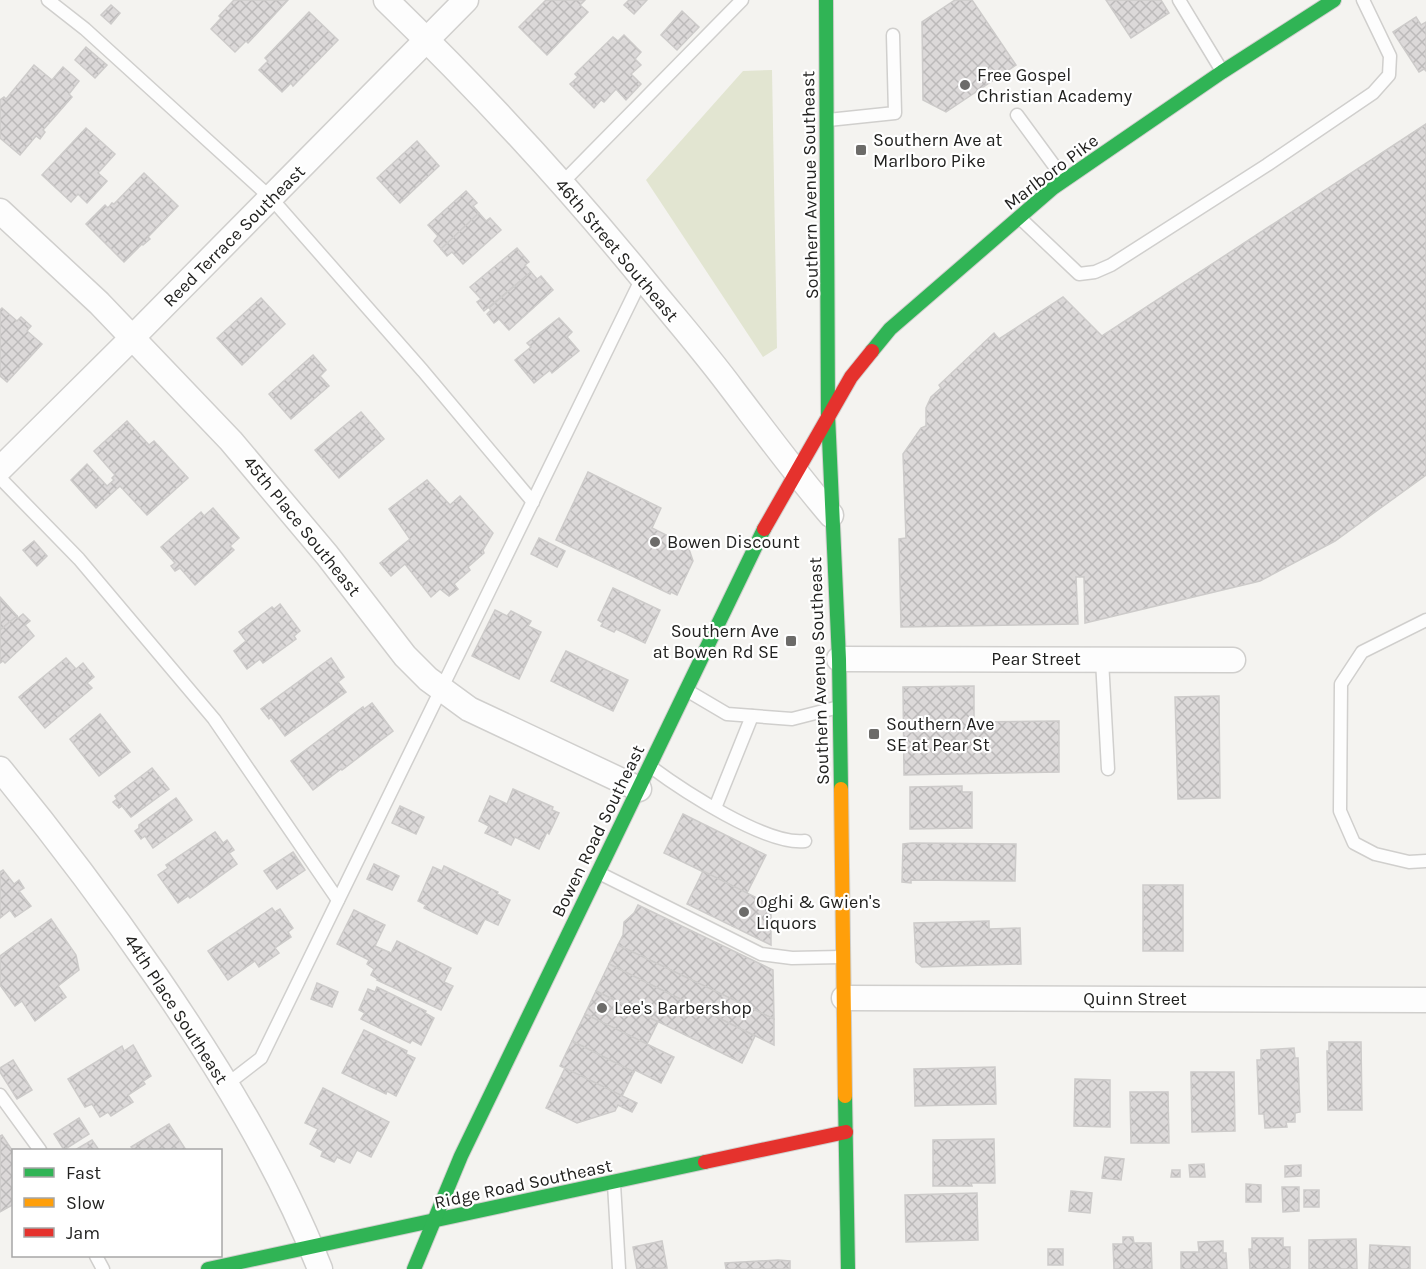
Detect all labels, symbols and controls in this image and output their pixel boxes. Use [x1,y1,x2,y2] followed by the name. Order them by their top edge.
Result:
[977,64,1133,107] place label: Free Gospel Christian Academy
[797,70,823,299] street label: Southern Avenue Southeast
[958,78,972,92] marker: Free Gospel Christian Academy
[873,129,1003,172] place label: Southern Ave at Marlboro Pike
[999,129,1103,215] street label: Marlboro Pike
[854,143,868,157] marker: Southern Ave at Marlboro Pike
[158,160,310,312] street label: Reed Terrace Southeast
[551,174,684,326] street label: 46th Street Southeast
[239,451,366,601] street label: 45th Place Southeast
[667,531,800,553] place label: Bowen Discount
[648,535,662,549] marker: Bowen Discount
[804,556,834,785] street label: Southern Avenue Southeast
[653,620,779,663] place label: Southern Ave at Bowen Rd SE
[784,634,798,648] marker: Southern Ave at Bowen Rd SE
[991,648,1081,670] street label: Pear Street
[886,713,994,756] place label: Southern Ave SE at Pear St
[867,727,881,741] marker: Southern Ave SE at Pear St
[547,741,649,921] street label: Bowen Road Southeast
[756,891,881,934] place label: Oghi & Gwien's Liquors
[737,905,751,919] marker: Oghi & Gwien's Liquors
[119,930,233,1088] street label: 44th Place Southeast
[1083,988,1187,1010] street label: Quinn Street
[614,997,752,1019] place label: Lee's Barbershop
[595,1001,609,1015] marker: Lee's Barbershop
[12,1149,222,1257] legend
[432,1154,614,1214] street label: Ridge Road Southeast
[66,1162,101,1184] text: Fast
[66,1192,105,1214] text: Slow
[66,1222,100,1244] text: Jam

